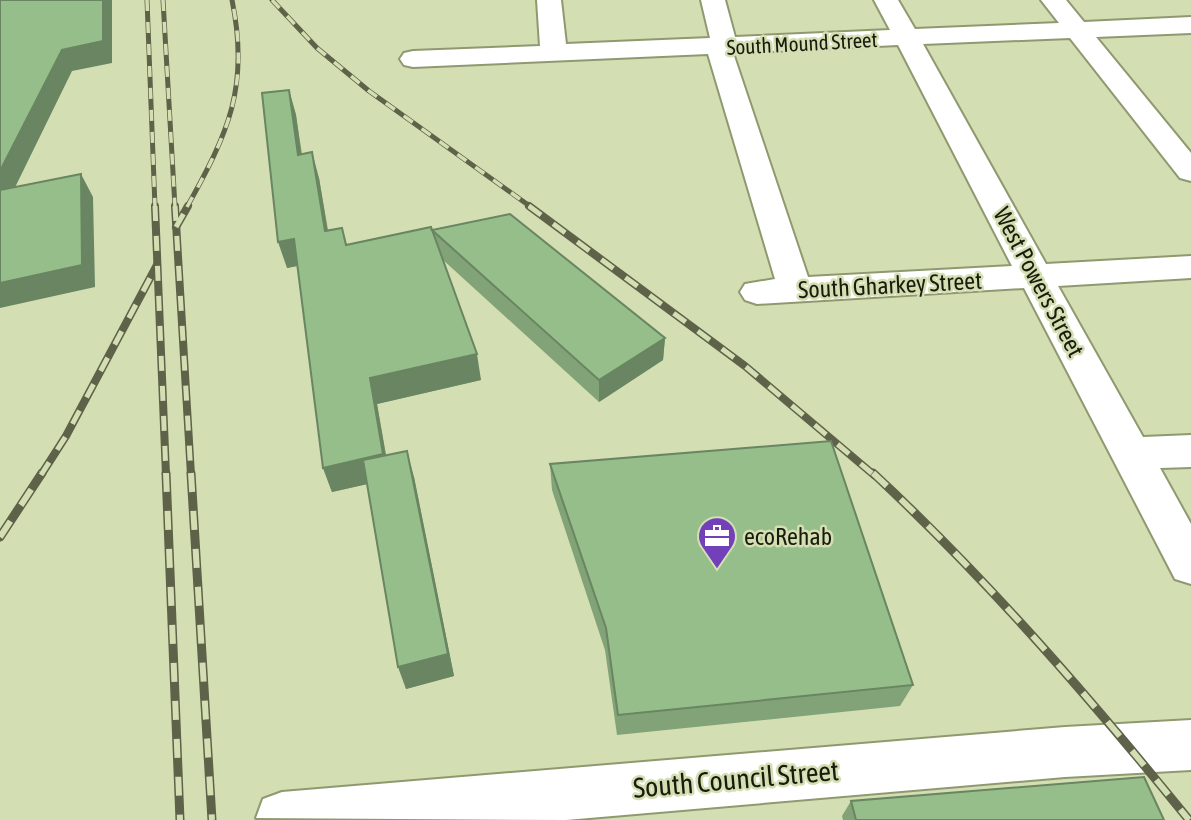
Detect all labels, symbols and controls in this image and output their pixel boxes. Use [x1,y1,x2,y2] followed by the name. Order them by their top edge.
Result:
[726,27,878,59] street label: South Mound Street
[988,203,1090,361] street label: West Powers Street
[797,267,983,303] street label: South Gharkey Street
[696,515,738,570] office icon: ecoRehab
[744,523,832,550] place label: ecoRehab
[632,754,840,804] street label: South Council Street

